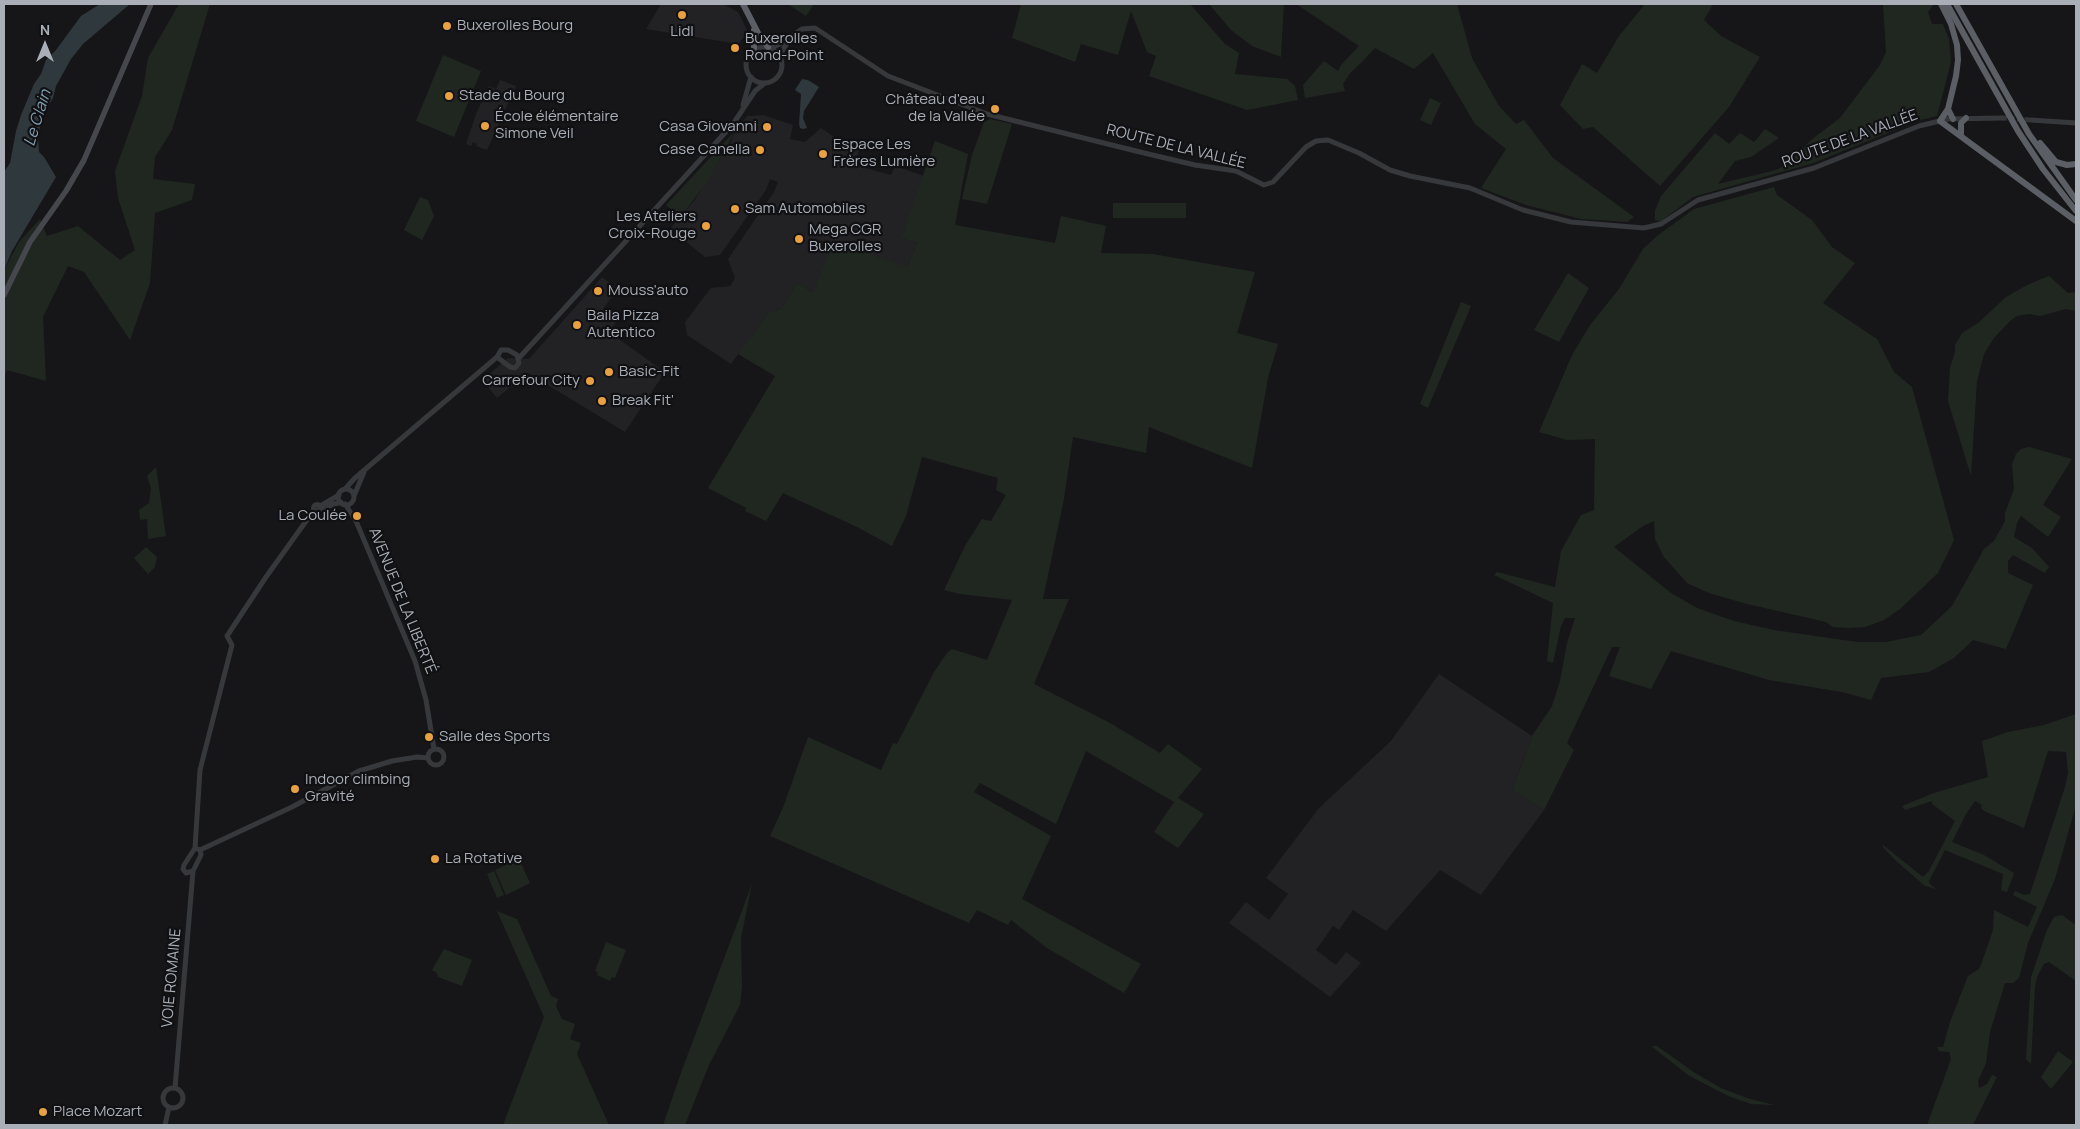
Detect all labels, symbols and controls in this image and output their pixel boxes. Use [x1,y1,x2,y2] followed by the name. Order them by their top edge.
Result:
[676,9,688,21] marker: Lidl
[457,17,573,35] place label: Buxerolles Bourg
[20,20,70,70] north arrow
[40,20,50,39] text: N
[441,20,453,32] marker: Buxerolles Bourg
[670,23,694,41] place label: Lidl
[745,30,824,65] place label: Buxerolles Rond-Point
[729,42,741,54] marker: Buxerolles Rond-Point
[20,87,56,149] water label: Le Clain
[459,87,565,105] place label: Stade du Bourg
[443,90,455,102] marker: Stade du Bourg
[886,91,985,126] place label: Château d'eau de la Vallée
[989,103,1001,115] marker: Château d'eau de la Vallée
[1780,106,1920,172] street label: ROUTE DE LA VALLÉE
[495,108,619,143] place label: École élémentaire Simone Veil
[659,118,757,136] place label: Casa Giovanni
[479,120,491,132] marker: École élémentaire Simone Veil
[761,121,773,133] marker: Casa Giovanni
[1104,121,1248,173] street label: ROUTE DE LA VALLÉE
[833,136,935,171] place label: Espace Les Frères Lumière
[659,141,750,159] place label: Case Canella
[754,144,766,156] marker: Case Canella
[817,148,829,160] marker: Espace Les Frères Lumière
[745,200,865,218] place label: Sam Automobiles
[729,203,741,215] marker: Sam Automobiles
[609,208,696,243] place label: Les Ateliers Croix-Rouge
[700,220,712,232] marker: Les Ateliers Croix-Rouge
[809,221,881,256] place label: Mega CGR Buxerolles
[793,233,805,245] marker: Mega CGR Buxerolles
[608,282,688,300] place label: Mouss'auto
[592,285,604,297] marker: Mouss'auto
[587,307,659,342] place label: Baila Pizza Autentico
[571,319,583,331] marker: Baila Pizza Autentico
[619,363,680,381] place label: Basic-Fit
[603,366,615,378] marker: Basic-Fit
[482,372,580,390] place label: Carrefour City
[584,375,596,387] marker: Carrefour City
[612,392,674,410] place label: Break Fit'
[596,395,608,407] marker: Break Fit'
[278,507,347,525] place label: La Coulée
[351,510,363,522] marker: La Coulée
[364,525,440,677] street label: AVENUE DE LA LIBERTÉ
[439,728,550,746] place label: Salle des Sports
[423,731,435,743] marker: Salle des Sports
[305,771,410,806] place label: Indoor climbing Gravité
[289,783,301,795] marker: Indoor climbing Gravité
[445,850,522,868] place label: La Rotative
[429,853,441,865] marker: La Rotative
[159,928,185,1028] street label: VOIE ROMAINE
[53,1103,142,1121] place label: Place Mozart
[37,1106,49,1118] marker: Place Mozart

